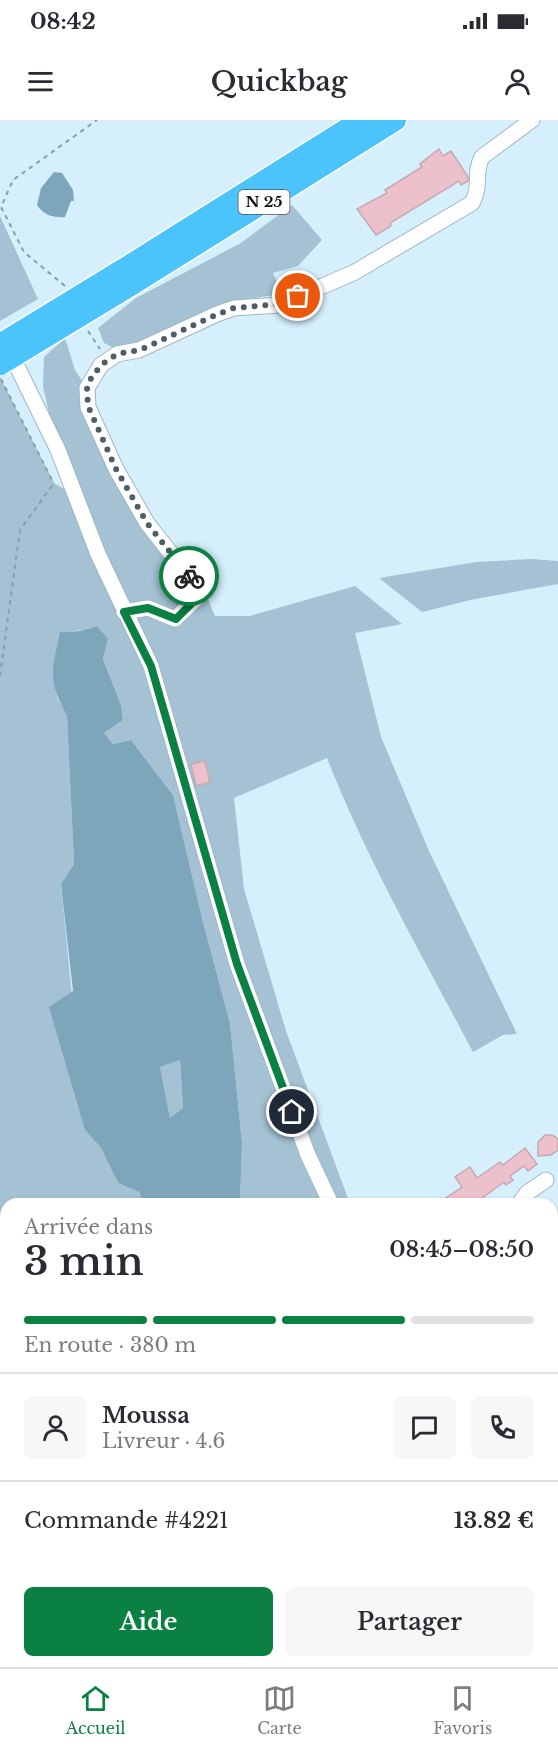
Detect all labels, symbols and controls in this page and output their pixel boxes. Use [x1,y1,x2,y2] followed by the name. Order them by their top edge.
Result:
[30,8,96,35] text: 08:42
[24,65,57,98] icon: menu
[211,65,347,98] text: Quickbag
[501,65,534,98] icon: person
[238,190,290,214] road number: N 25
[272,270,323,321] pin
[281,279,314,312] icon: bag
[159,546,219,606] courier
[173,560,206,593] icon: bike
[266,1086,317,1137] pin
[275,1095,308,1128] icon: home
[24,1215,153,1239] text: Arrivée dans
[389,1236,534,1263] text: 08:45–08:50
[24,1237,144,1286] text: 3 min
[24,1333,196,1357] text: En route · 380 m
[24,1396,87,1459] button: person
[393,1396,456,1459] button: chat
[471,1396,534,1459] button: phone
[102,1402,190,1429] text: Moussa
[102,1429,225,1453] text: Livreur · 4.6
[24,1507,229,1534] text: Commande #4221
[454,1507,534,1534] text: 13.82 €
[24,1587,273,1656] button: Aide
[285,1587,534,1656] button: Partager
[66,1682,126,1738] tab: Accueil
[257,1682,302,1738] tab: Carte
[433,1682,492,1738] tab: Favoris

